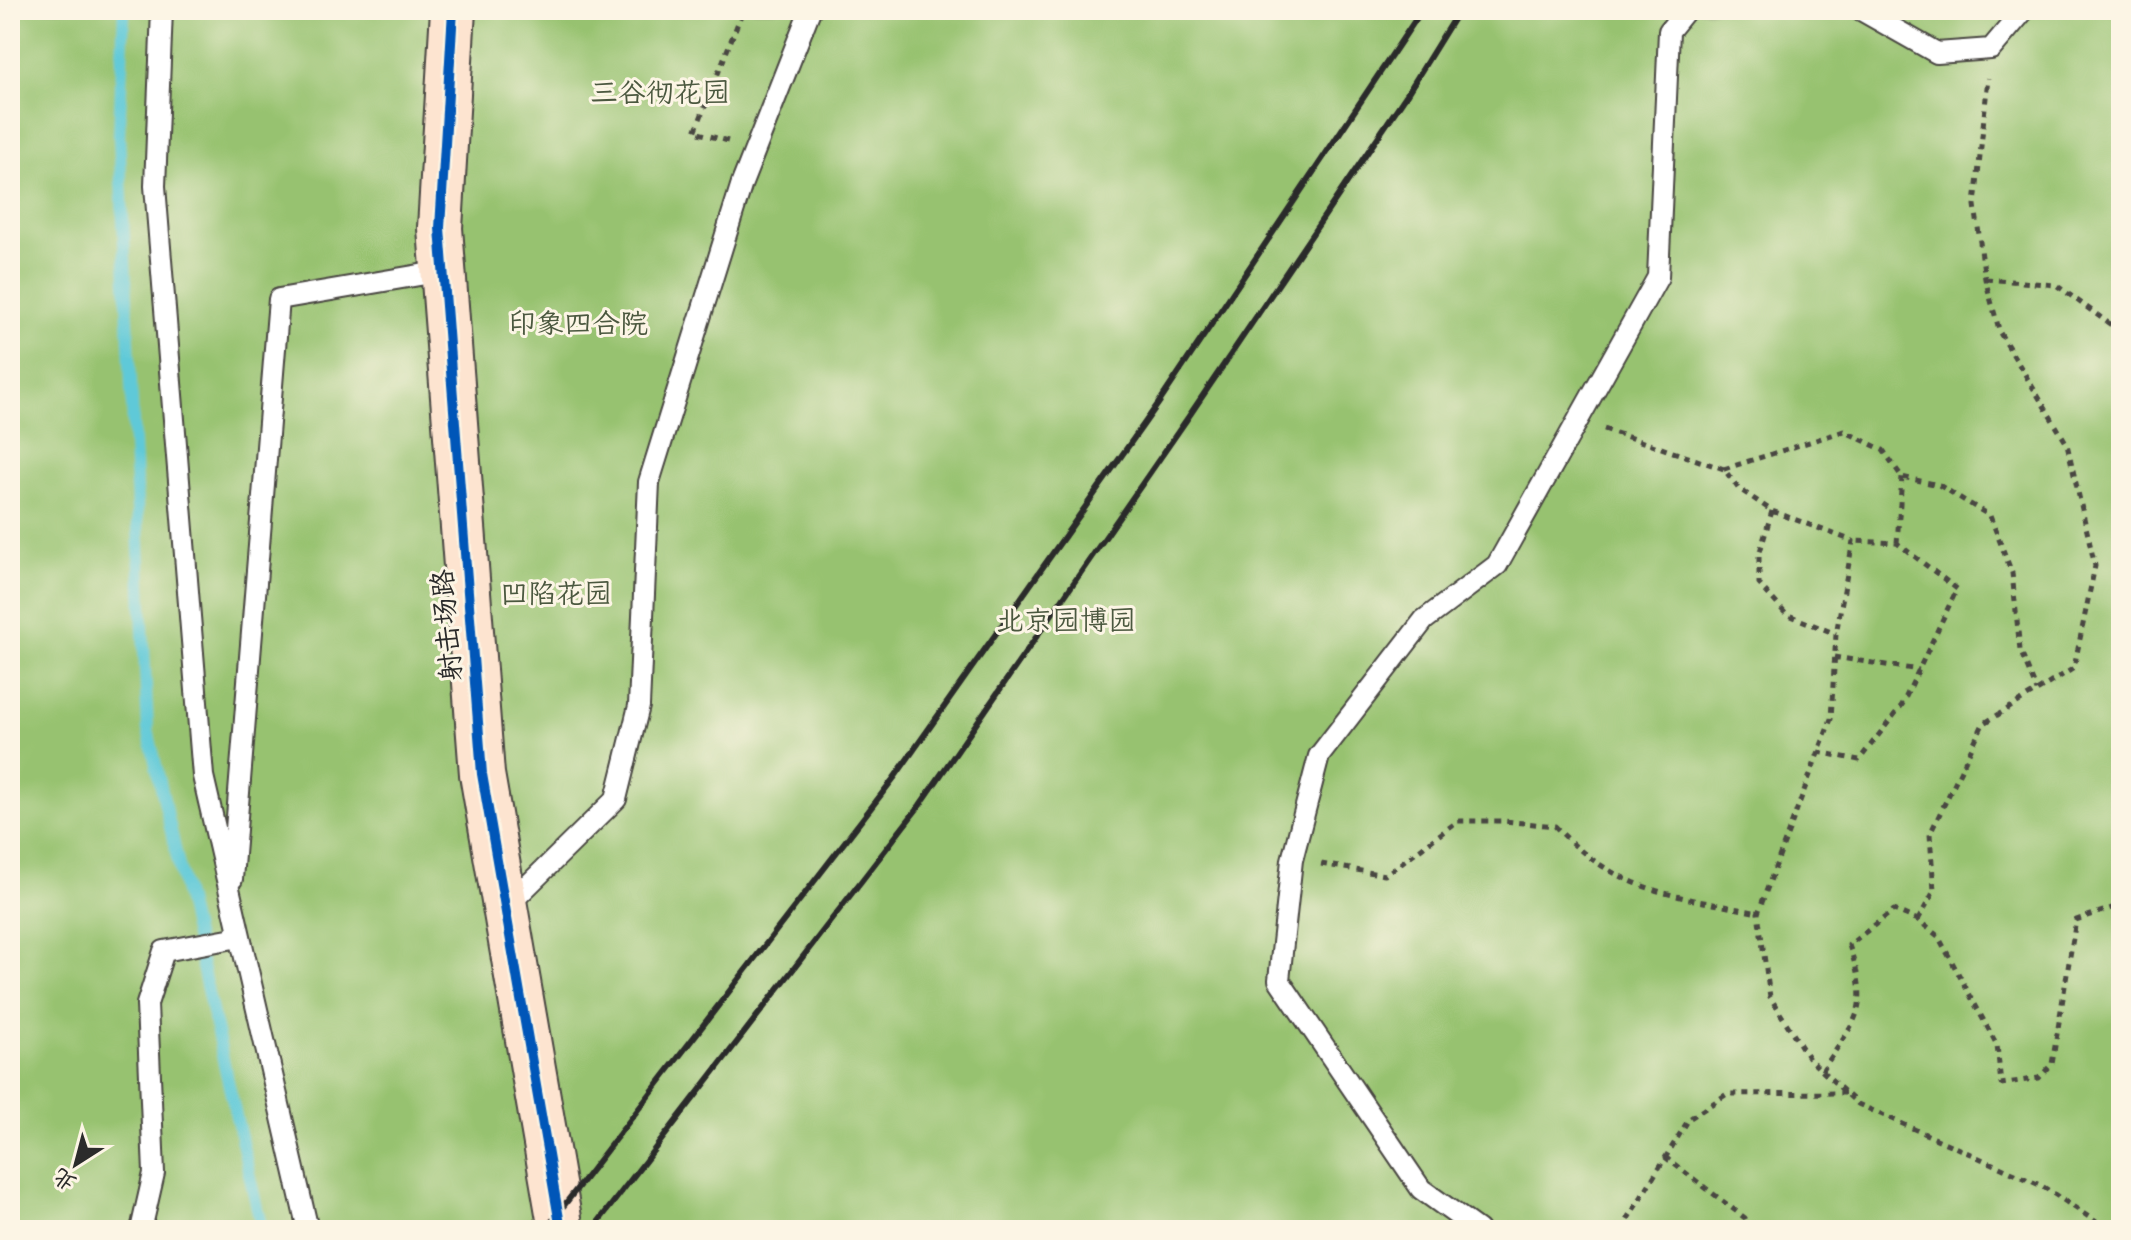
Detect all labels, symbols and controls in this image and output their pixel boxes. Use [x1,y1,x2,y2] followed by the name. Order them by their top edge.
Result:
[590,75,730,109] park label: 三谷彻花园
[508,306,648,340] park label: 印象四合院
[424,568,468,682] street label: 射击场路
[500,576,612,610] park label: 凹陷花园
[996,603,1136,637] park label: 北京园博园
[36,1124,116,1204] north arrow
[48,1162,81,1197] text: 北

